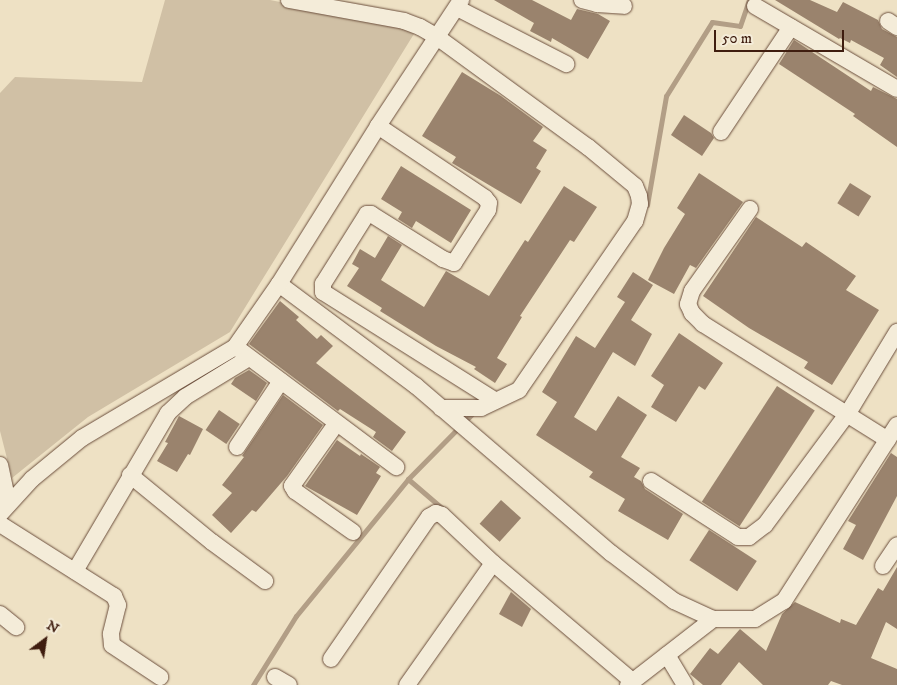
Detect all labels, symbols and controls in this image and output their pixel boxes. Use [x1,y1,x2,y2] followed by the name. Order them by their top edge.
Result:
[717,20,847,52] scale bar
[722,29,752,48] text: 50 m
[20,615,70,665] north arrow
[43,616,62,638] text: N

